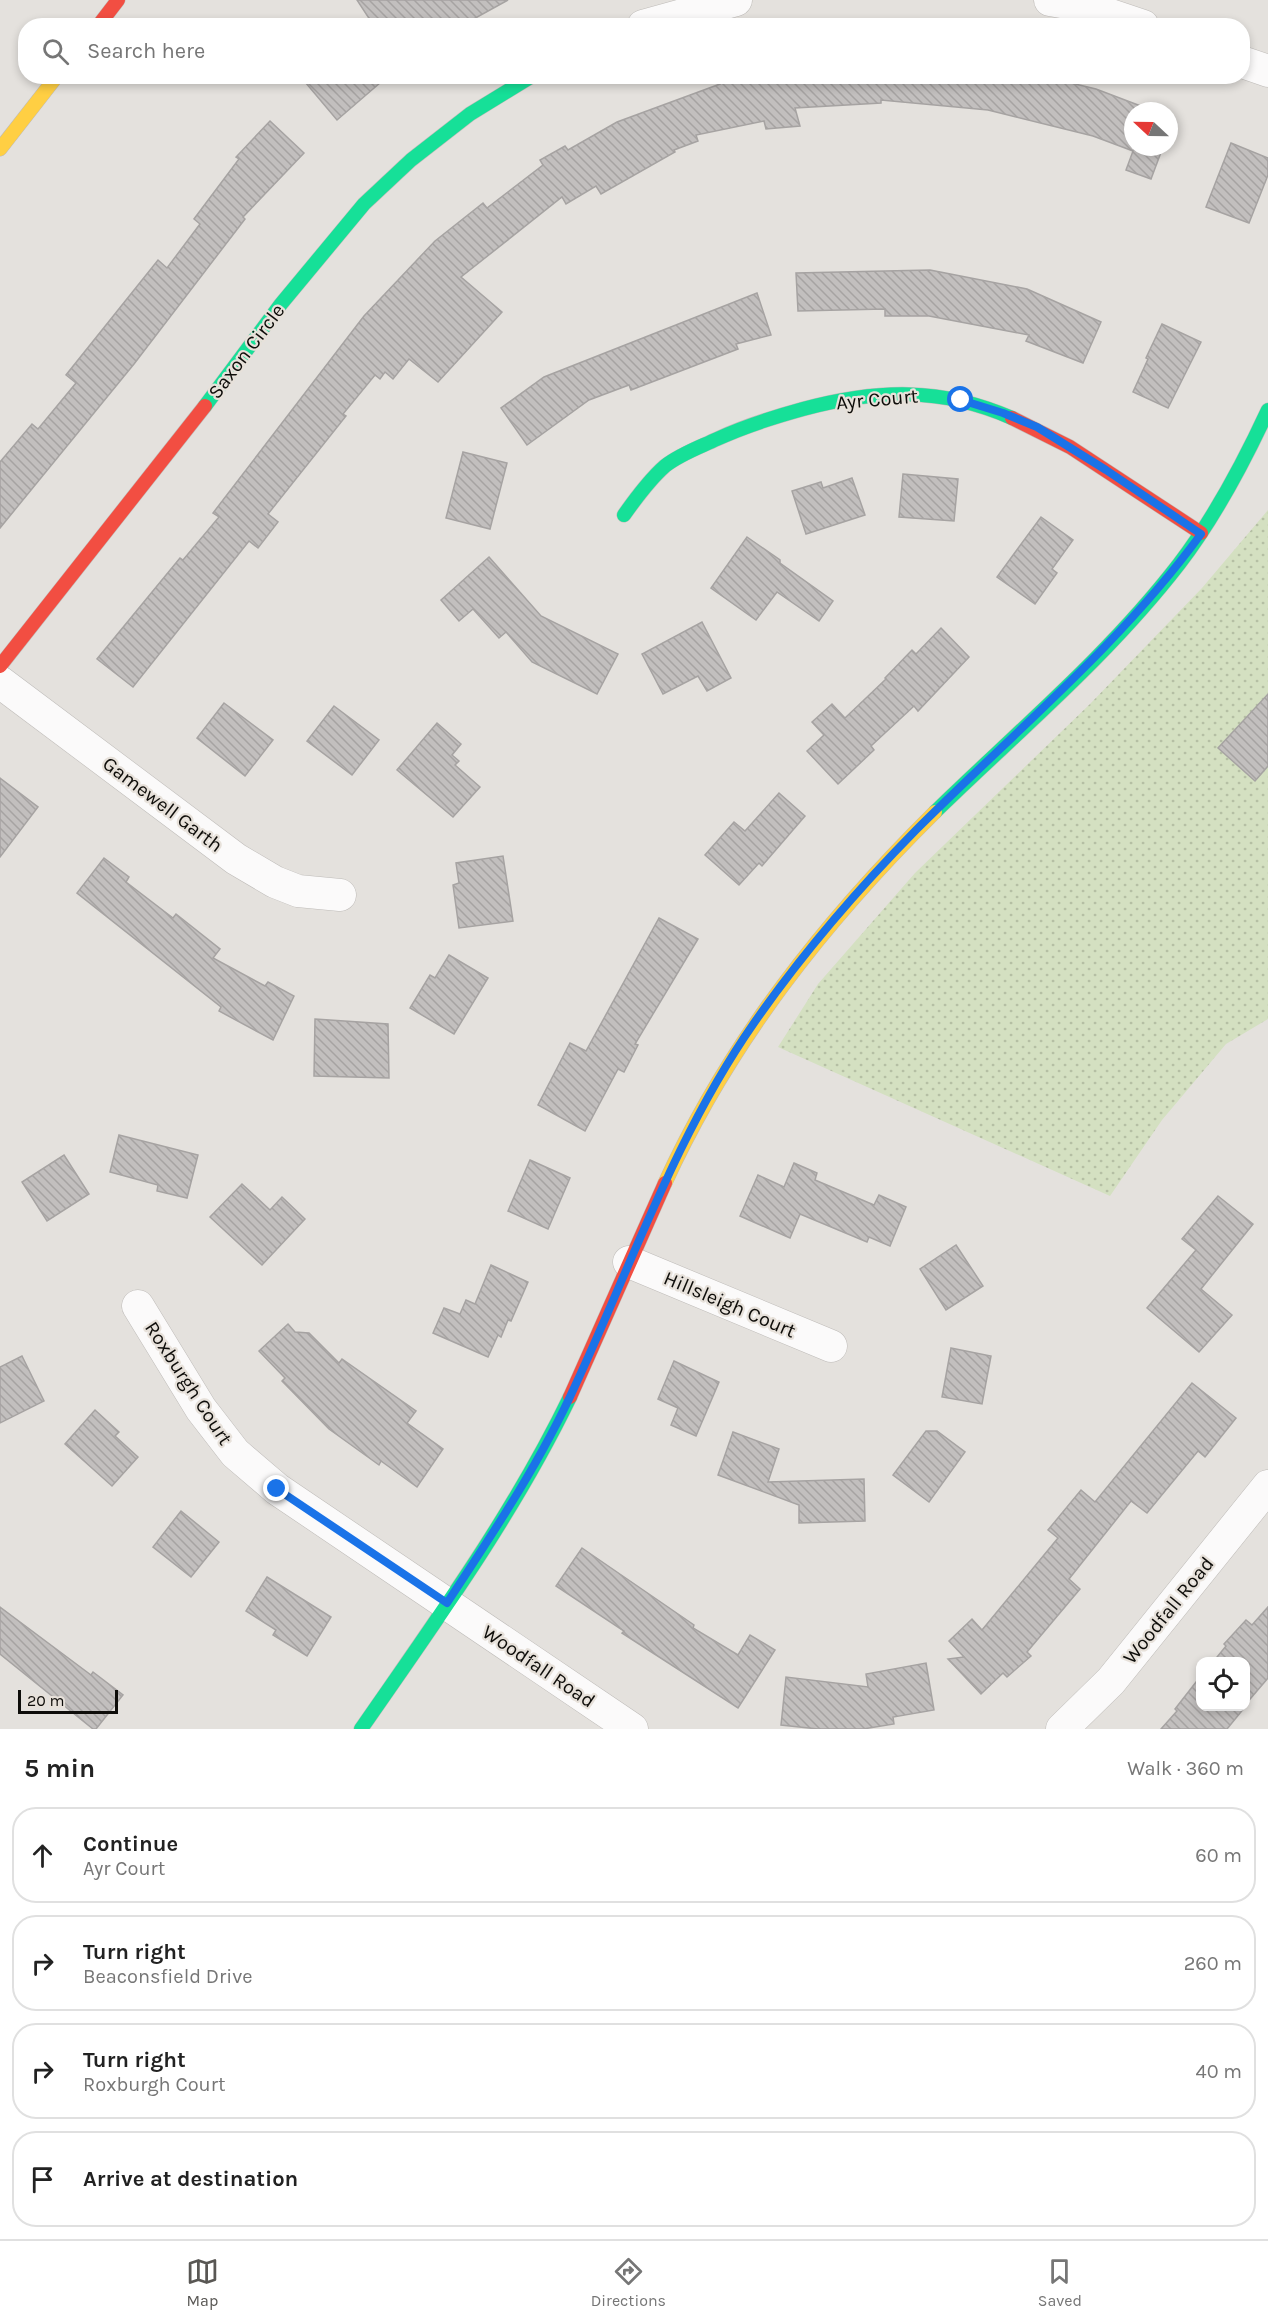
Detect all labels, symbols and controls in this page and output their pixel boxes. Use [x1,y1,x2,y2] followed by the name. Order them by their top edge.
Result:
[18,18,1250,84] search box
[39,35,72,68] icon: search
[87,38,205,64] text: Search here
[1124,102,1178,156] north arrow
[203,299,290,403] street label: Saxon Circle
[835,384,919,415] street label: Ayr Court
[947,386,973,412] route start
[98,752,227,857] street label: Gamewell Garth
[660,1266,800,1343] street label: Hillsleigh Court
[140,1317,237,1450] street label: Roxburgh Court
[263,1475,289,1501] route end
[1118,1552,1218,1668] street label: Woodfall Road
[478,1620,599,1713] street label: Woodfall Road
[1196,1657,1250,1711] map controls
[1196,1657,1250,1711] button: locate
[18,1687,118,1714] scale bar
[27,1691,65,1710] text: 20 m
[24,1753,95,1784] text: 5 min
[1127,1757,1244,1780] text: Walk · 360 m
[83,1831,178,1857] text: Continue
[26,1839,59,1872] icon: ahead
[1195,1844,1242,1867] text: 60 m
[83,1857,165,1880] text: Ayr Court
[83,1939,186,1965] text: Turn right
[26,1947,59,1980] icon: right
[1184,1952,1242,1975] text: 260 m
[83,1965,253,1988] text: Beaconsfield Drive
[83,2047,186,2073] text: Turn right
[26,2055,59,2088] icon: right
[1196,2060,1242,2083] text: 40 m
[83,2073,225,2096] text: Roxburgh Court
[26,2163,59,2196] icon: arrive
[83,2166,298,2192] text: Arrive at destination
[186,2255,219,2310] tab: Map
[591,2255,666,2310] tab: Directions
[1038,2255,1082,2310] tab: Saved

